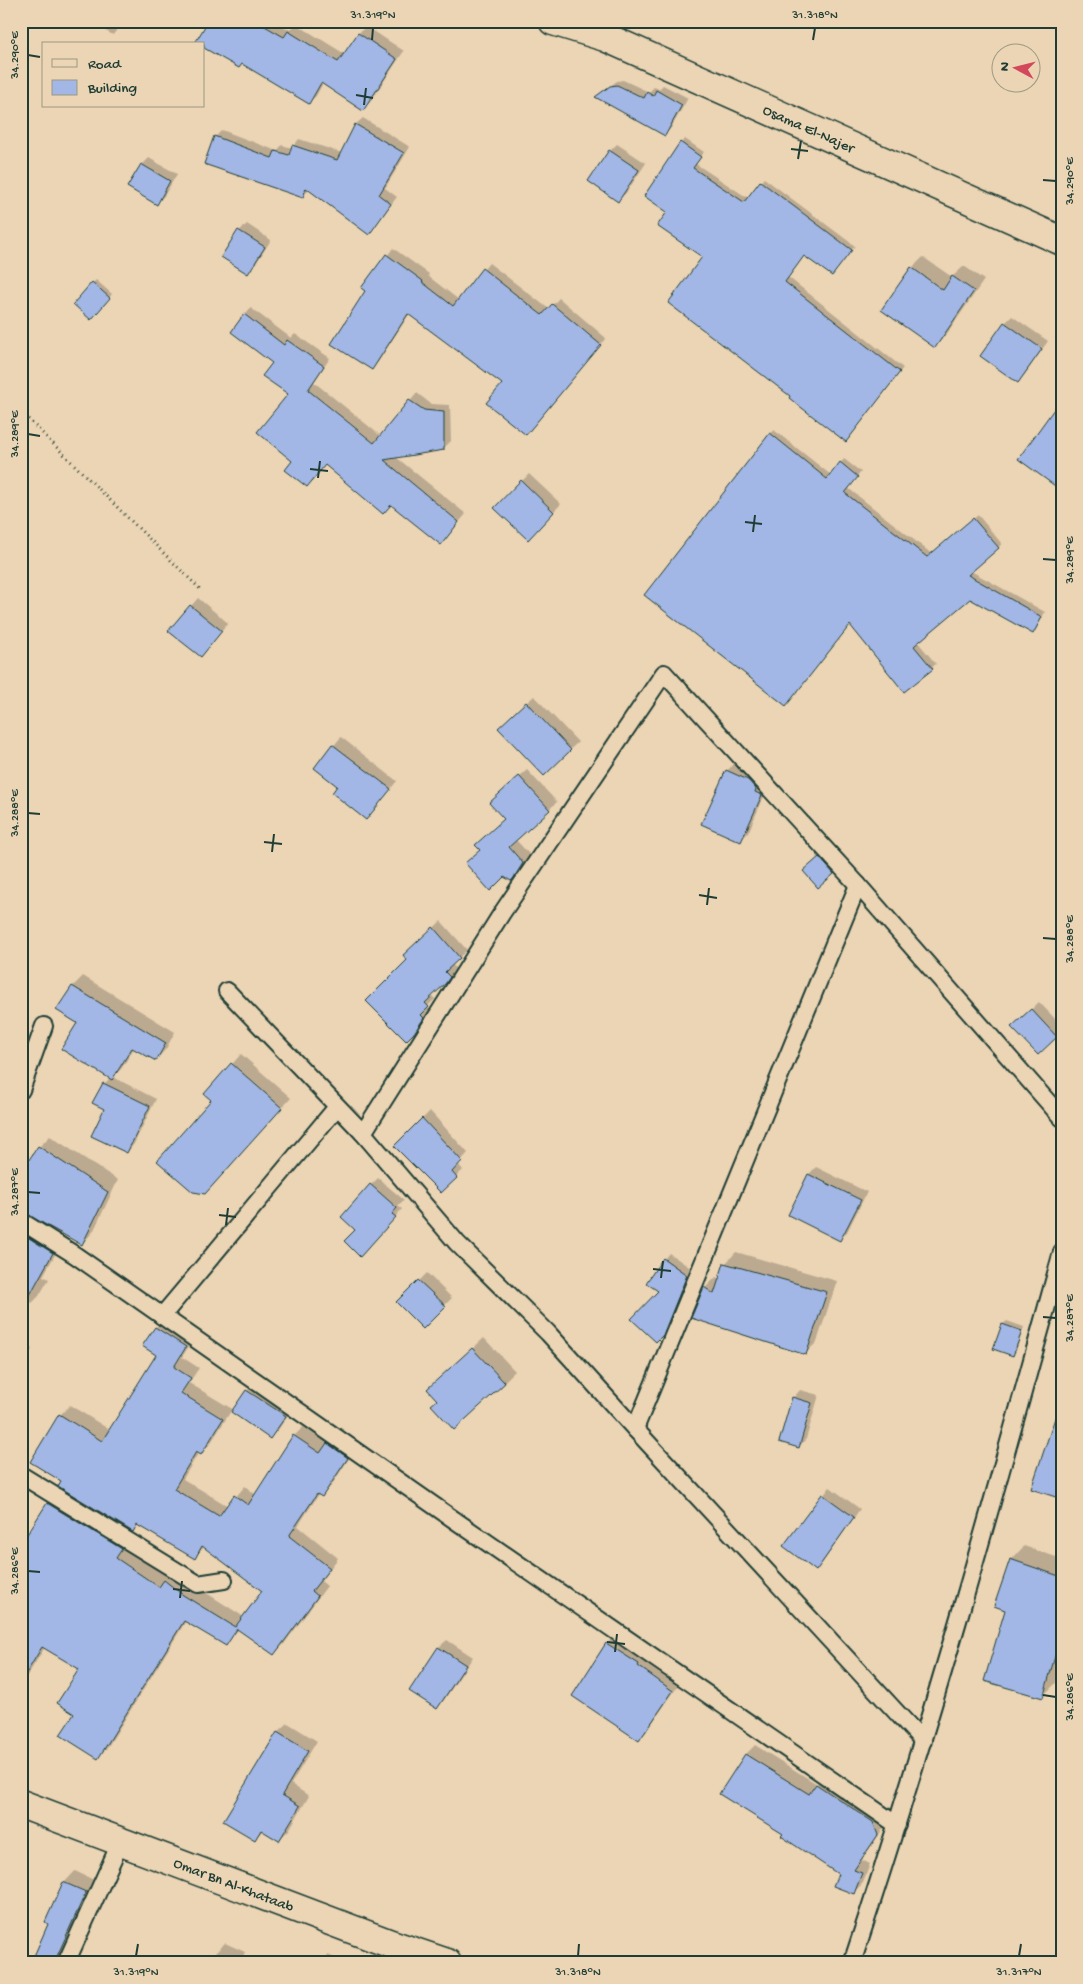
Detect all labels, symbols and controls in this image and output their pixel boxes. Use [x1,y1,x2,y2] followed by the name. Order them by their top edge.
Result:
[349,9,396,23] text: 31.319°N
[791,9,838,23] text: 31.318°N
[9,31,23,80] text: 34.290°E
[42,42,205,108] legend
[990,42,1040,92] north arrow
[88,56,122,74] text: Road
[997,61,1015,72] text: N
[87,80,137,98] text: Building
[760,102,858,159] street label: Osama El-Najer
[1064,157,1078,206] text: 34.290°E
[9,410,23,459] text: 34.289°E
[1064,536,1078,585] text: 34.289°E
[9,789,23,838] text: 34.288°E
[1064,915,1078,964] text: 34.288°E
[9,1168,23,1217] text: 34.287°E
[1064,1294,1078,1343] text: 34.287°E
[9,1547,23,1596] text: 34.286°E
[1064,1673,1078,1722] text: 34.286°E
[171,1855,296,1917] street label: Omar Bn Al-Khataab
[112,1966,159,1980] text: 31.319°N
[554,1966,601,1980] text: 31.318°N
[995,1966,1042,1980] text: 31.317°N

